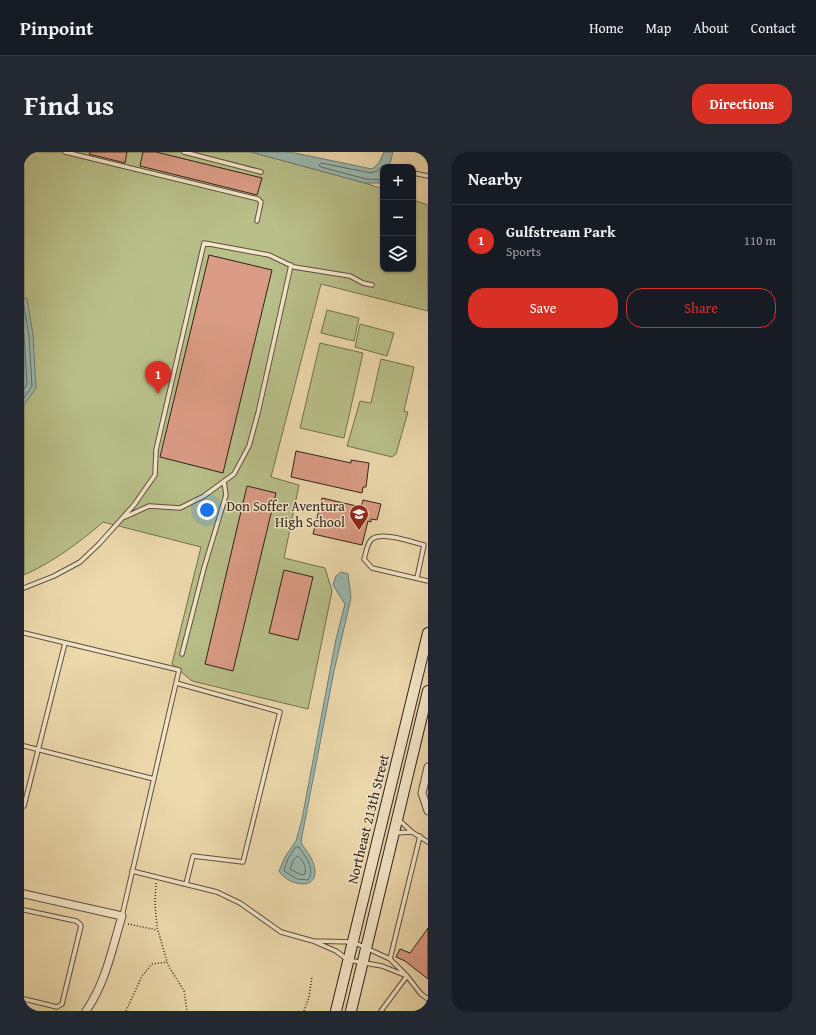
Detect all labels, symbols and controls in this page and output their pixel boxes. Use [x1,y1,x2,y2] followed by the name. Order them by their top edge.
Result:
[20,14,93,42] text: Pinpoint
[589,18,624,38] text: Home
[646,18,671,38] text: Map
[693,18,729,38] text: About
[751,18,796,38] text: Contact
[24,84,114,125] text: Find us
[692,84,792,124] button: Directions
[380,164,416,272] map controls
[380,164,416,200] button: +
[468,166,522,191] text: Nearby
[380,200,416,236] button: −
[506,221,615,242] text: Gulfstream Park
[478,231,484,250] text: 1
[744,231,776,250] text: 110 m
[380,236,416,272] button: layers
[506,242,541,261] text: Sports
[468,288,618,328] button: Save
[626,288,776,328] button: Share
[145,361,171,394] pin: 1
[226,496,345,532] place label: Don Soffer Aventura High School
[197,500,217,520] your location
[348,503,370,531] school or university icon: Don Soffer Aventura High School
[342,752,394,886] street label: Northeast 213th Street

